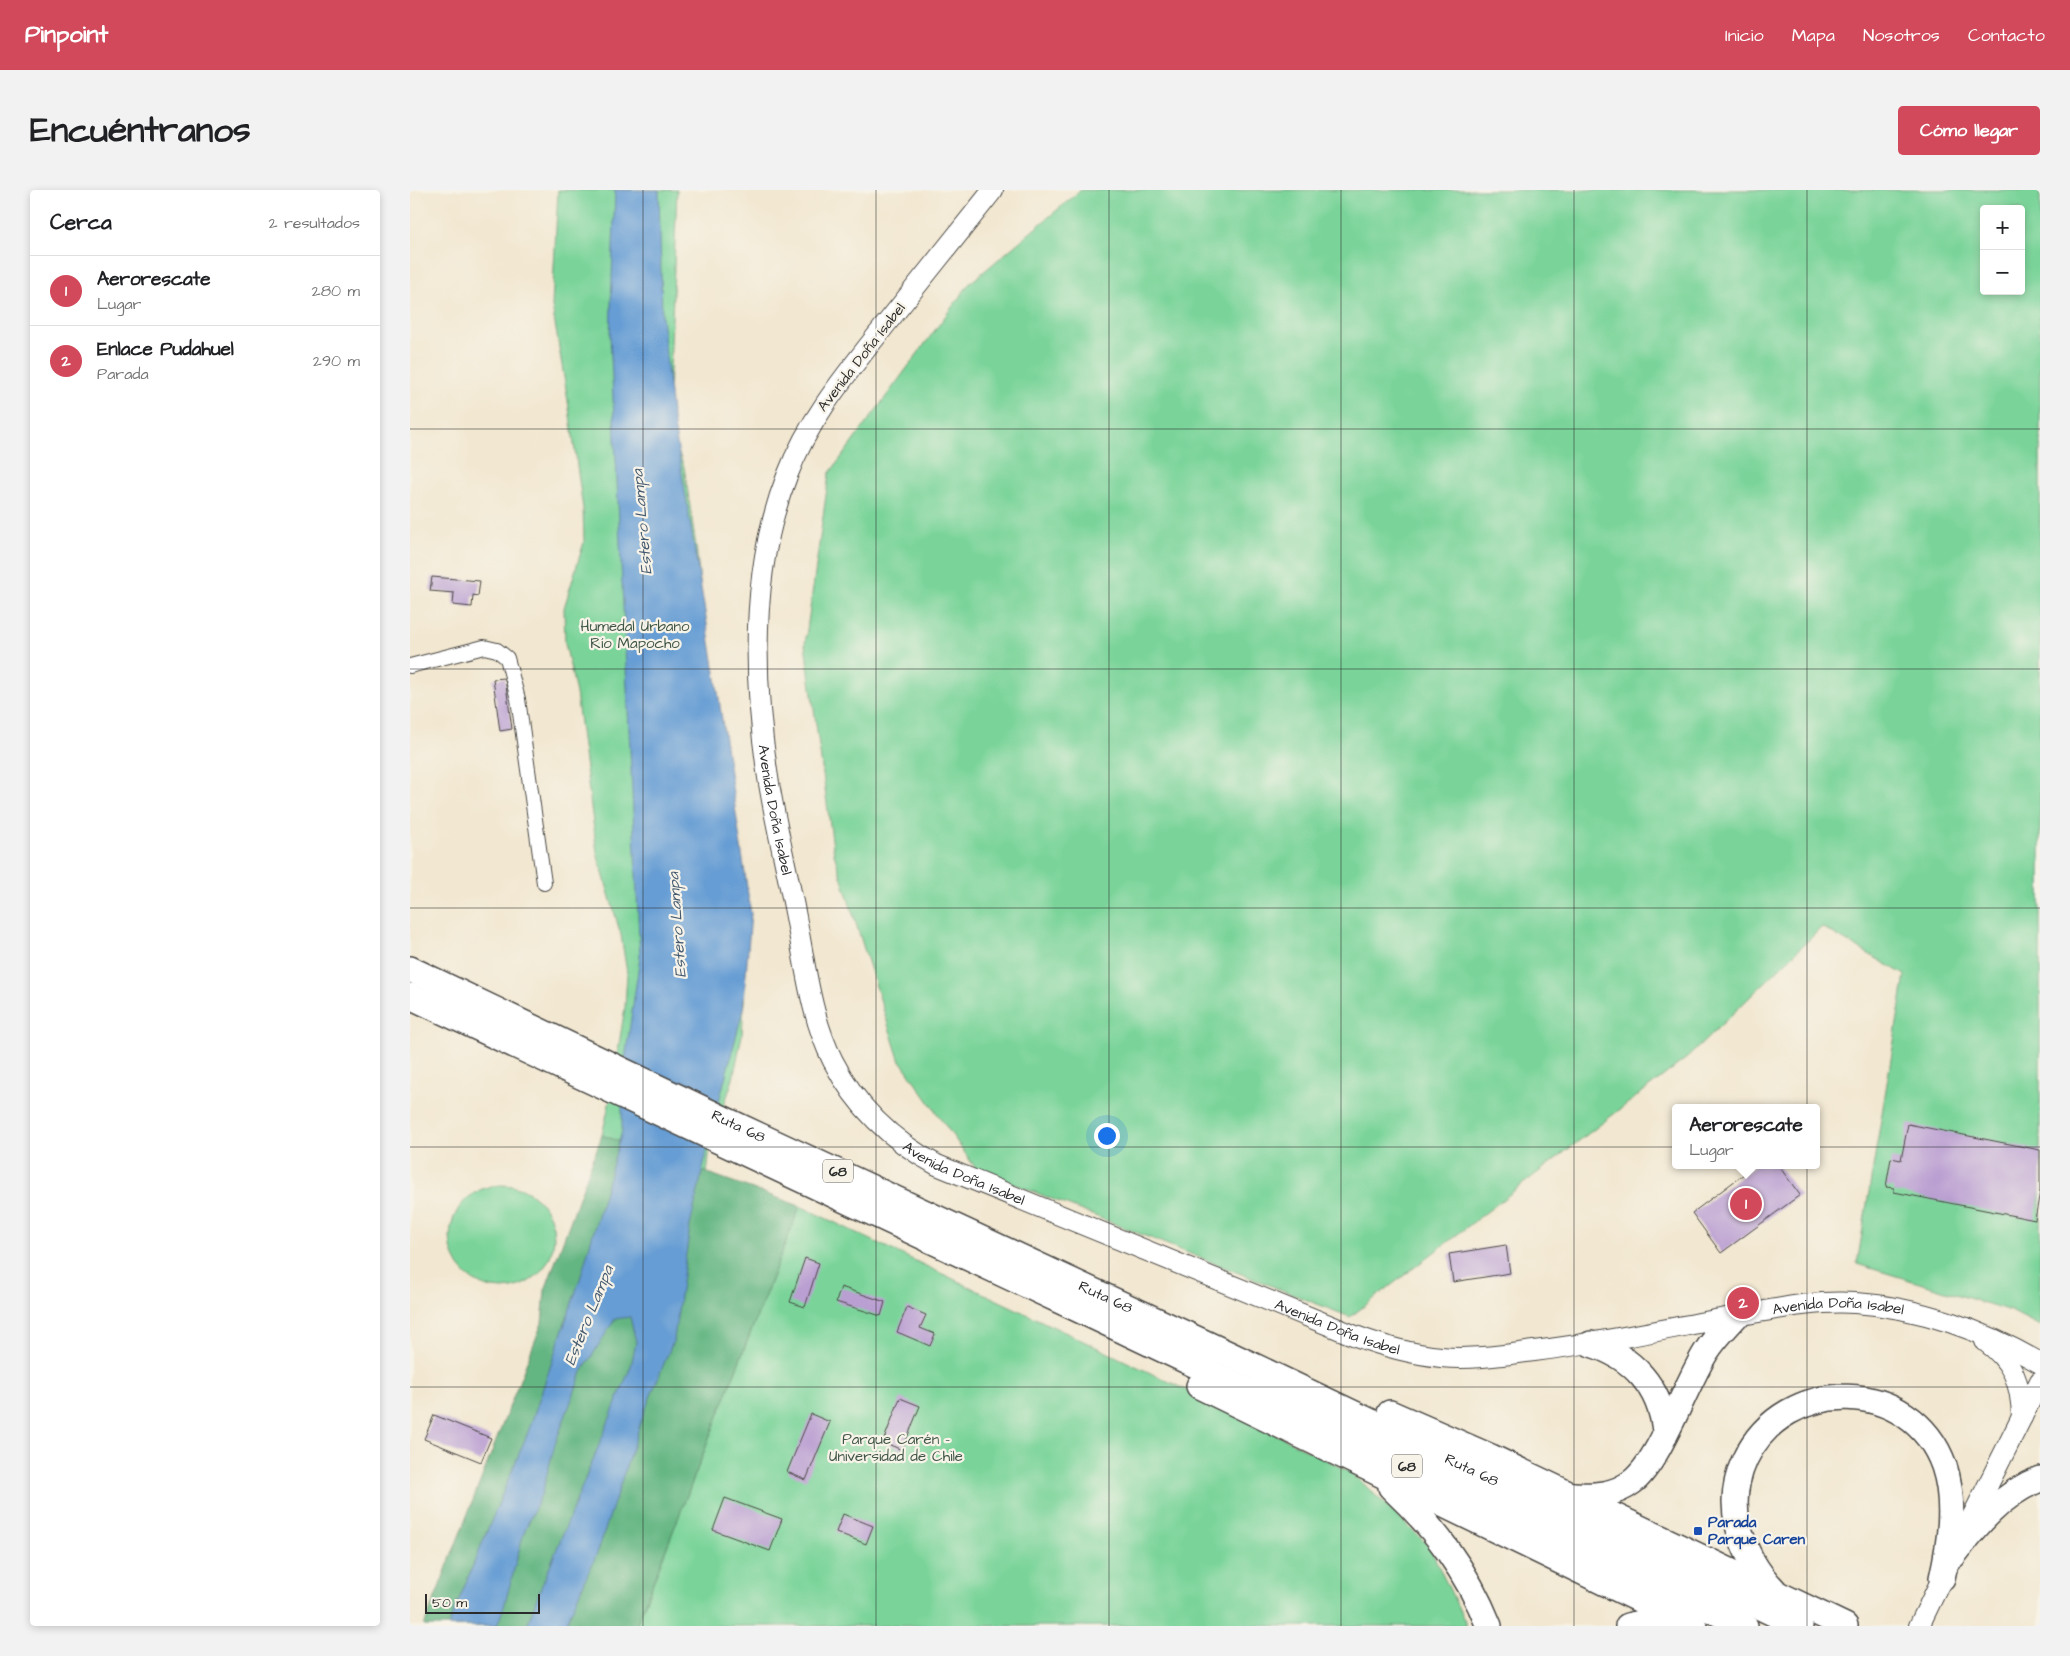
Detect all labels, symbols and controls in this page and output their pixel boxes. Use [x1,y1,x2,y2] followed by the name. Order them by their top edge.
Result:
[25,18,108,52] text: Pinpoint
[1725,23,1764,48] text: Inicio
[1792,23,1835,48] text: Mapa
[1863,23,1940,48] text: Nosotros
[1968,23,2045,48] text: Contacto
[30,106,251,155] text: Encuéntranos
[1898,106,2040,155] button: Cómo llegar
[1980,205,2025,295] map controls
[1980,205,2025,250] button: +
[50,208,112,237] text: Cerca
[268,212,360,234] text: 2 resultados
[1980,250,2025,295] button: −
[97,266,211,293] text: Aerorescate
[65,280,67,302] text: 1
[312,280,360,302] text: 280 m
[97,293,141,315] text: Lugar
[812,299,910,416] street label: Avenida Doña Isabel
[97,336,234,363] text: Enlace Pudahuel
[61,350,71,372] text: 2
[313,350,360,372] text: 290 m
[97,363,149,385] text: Parada
[626,468,658,575] water label: Estero Lampa
[581,616,690,654] park label: Humedal Urbano Río Mapocho
[753,743,797,877] street label: Avenida Doña Isabel
[662,871,692,978] water label: Estero Lampa
[1672,1104,1820,1169] popup
[708,1105,769,1148] street label: Ruta 68
[1689,1112,1803,1139] text: Aerorescate
[1094,1123,1120,1149] your location
[898,1137,1028,1211] street label: Avenida Doña Isabel
[1689,1139,1734,1161] text: Lugar
[823,1159,853,1182] road number: 68
[1730,1185,1762,1223] pin: 1
[559,1262,619,1368] water label: Estero Lampa
[1075,1276,1136,1319] street label: Ruta 68
[1727,1284,1759,1322] pin: 2
[1771,1292,1906,1320] street label: Avenida Doña Isabel
[1271,1294,1402,1360] street label: Avenida Doña Isabel
[829,1429,963,1467] park label: Parque Carén - Universidad de Chile
[1441,1448,1502,1492] street label: Ruta 68
[1392,1454,1422,1478] road number: 68
[1708,1512,1806,1550] place label: Parada Parque Caren
[1692,1525,1704,1537] marker: Parada Parque Caren
[425,1591,540,1614] scale bar
[432,1593,467,1613] text: 50 m

